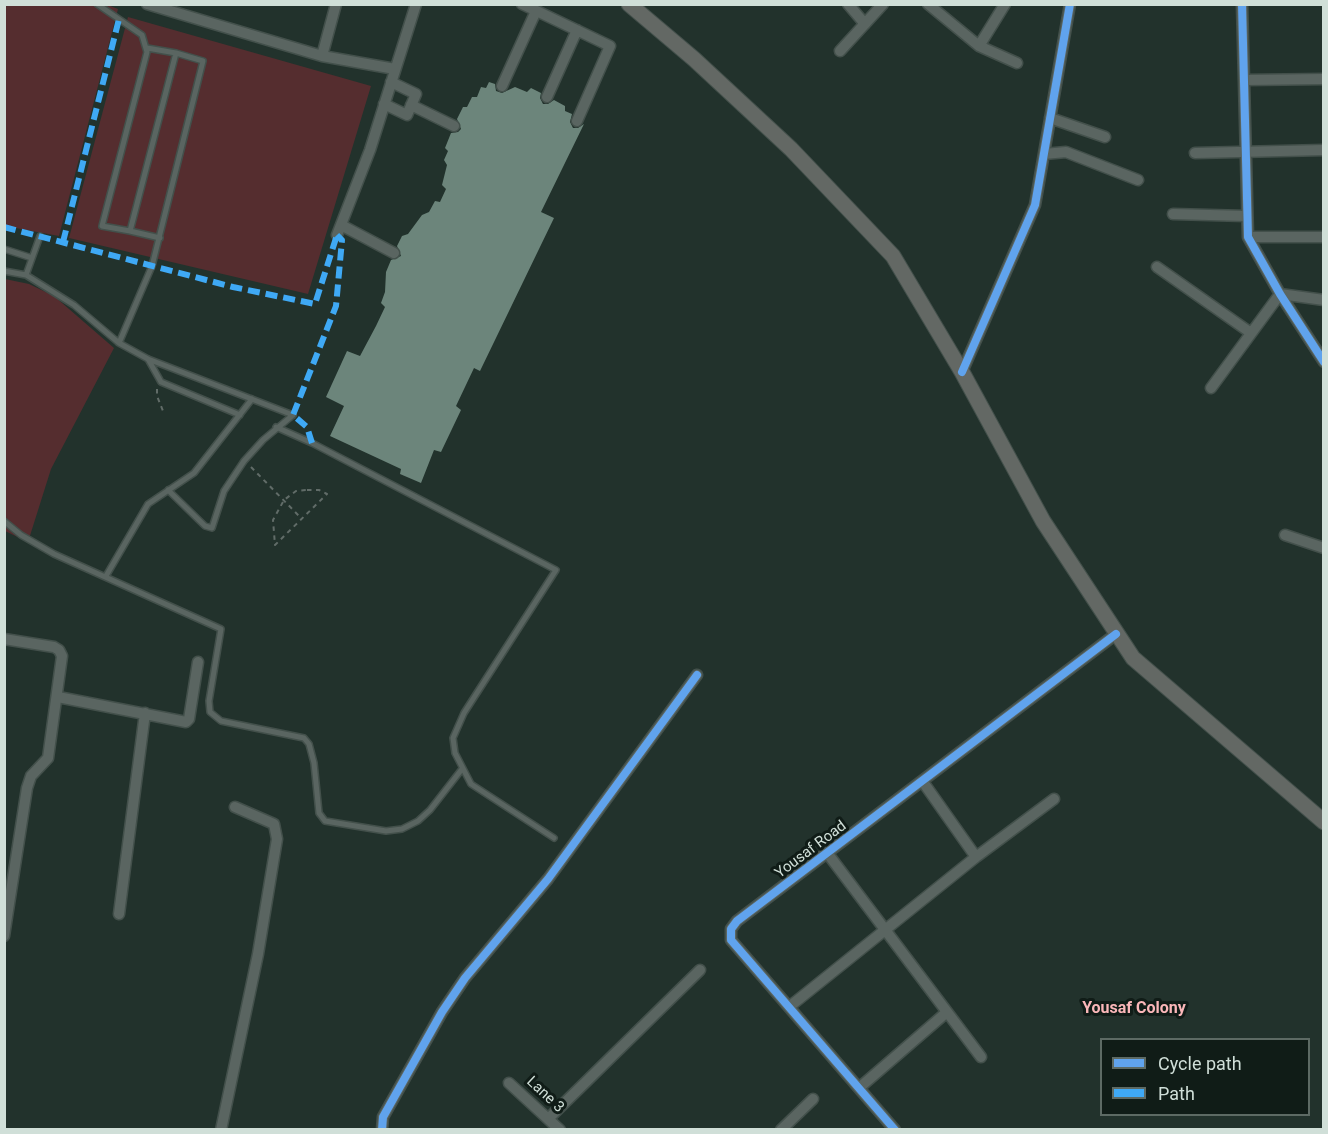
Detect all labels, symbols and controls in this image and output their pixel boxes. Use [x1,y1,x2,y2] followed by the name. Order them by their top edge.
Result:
[772,817,850,883] street label: Yousaf Road
[1082,999,1186,1019] district label: Yousaf Colony
[1100,1038,1310,1116] legend
[1158,1053,1242,1074] text: Cycle path
[523,1073,567,1117] street label: Lane 3
[1158,1083,1195,1104] text: Path

